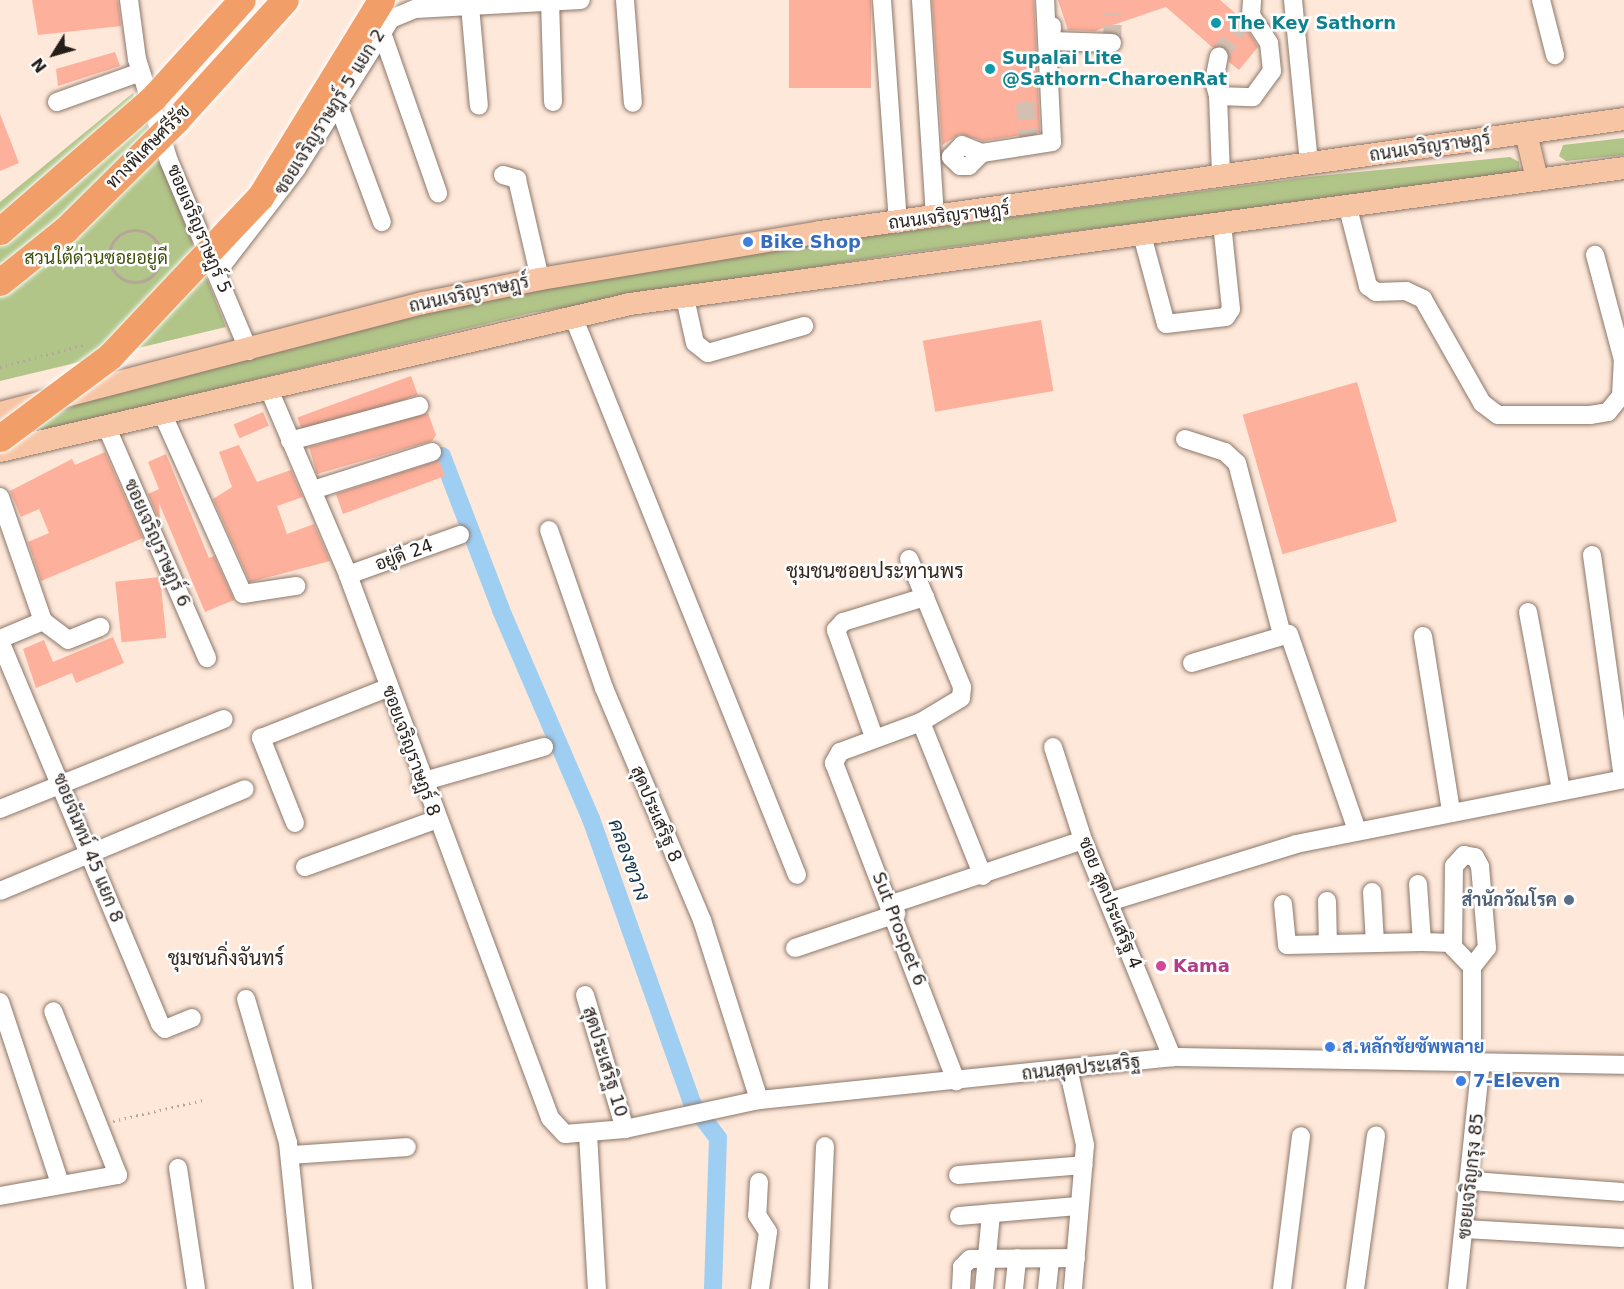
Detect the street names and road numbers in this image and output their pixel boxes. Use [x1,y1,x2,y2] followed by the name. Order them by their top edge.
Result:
[270,25,390,199] street label: ซอยเจริญราษฎร์ 5 แยก 2
[102,101,194,193] street label: ทางพิเศษศรีรัช
[1368,128,1492,166] street label: ถนนเจริญราษฎร์
[162,161,236,297] street label: ซอยเจริญราษฎร์ 5
[887,198,1011,234] street label: ถนนเจริญราษฎร์
[407,271,531,317] street label: ถนนเจริญราษฎร์
[119,476,195,610] street label: ซอยเจริญราษฎร์ 6
[372,535,436,575] street label: อยู่ดี 24
[377,683,445,819] street label: ซอยเจริญราษฎร์ 8
[626,762,686,866] street label: สุดประเสริฐ 8
[48,770,128,926] street label: ซอยจันทน์ 45 แยก 8
[1074,834,1146,972] street label: ซอย สุดประเสริฐ 4
[867,869,931,989] street label: Sut Prospet 6
[578,1004,632,1120] street label: สุดประเสริฐ 10
[1021,1051,1141,1085] street label: ถนนสุดประเสริฐ
[1454,1112,1488,1240] street label: ซอยเจริญกรุง 85

